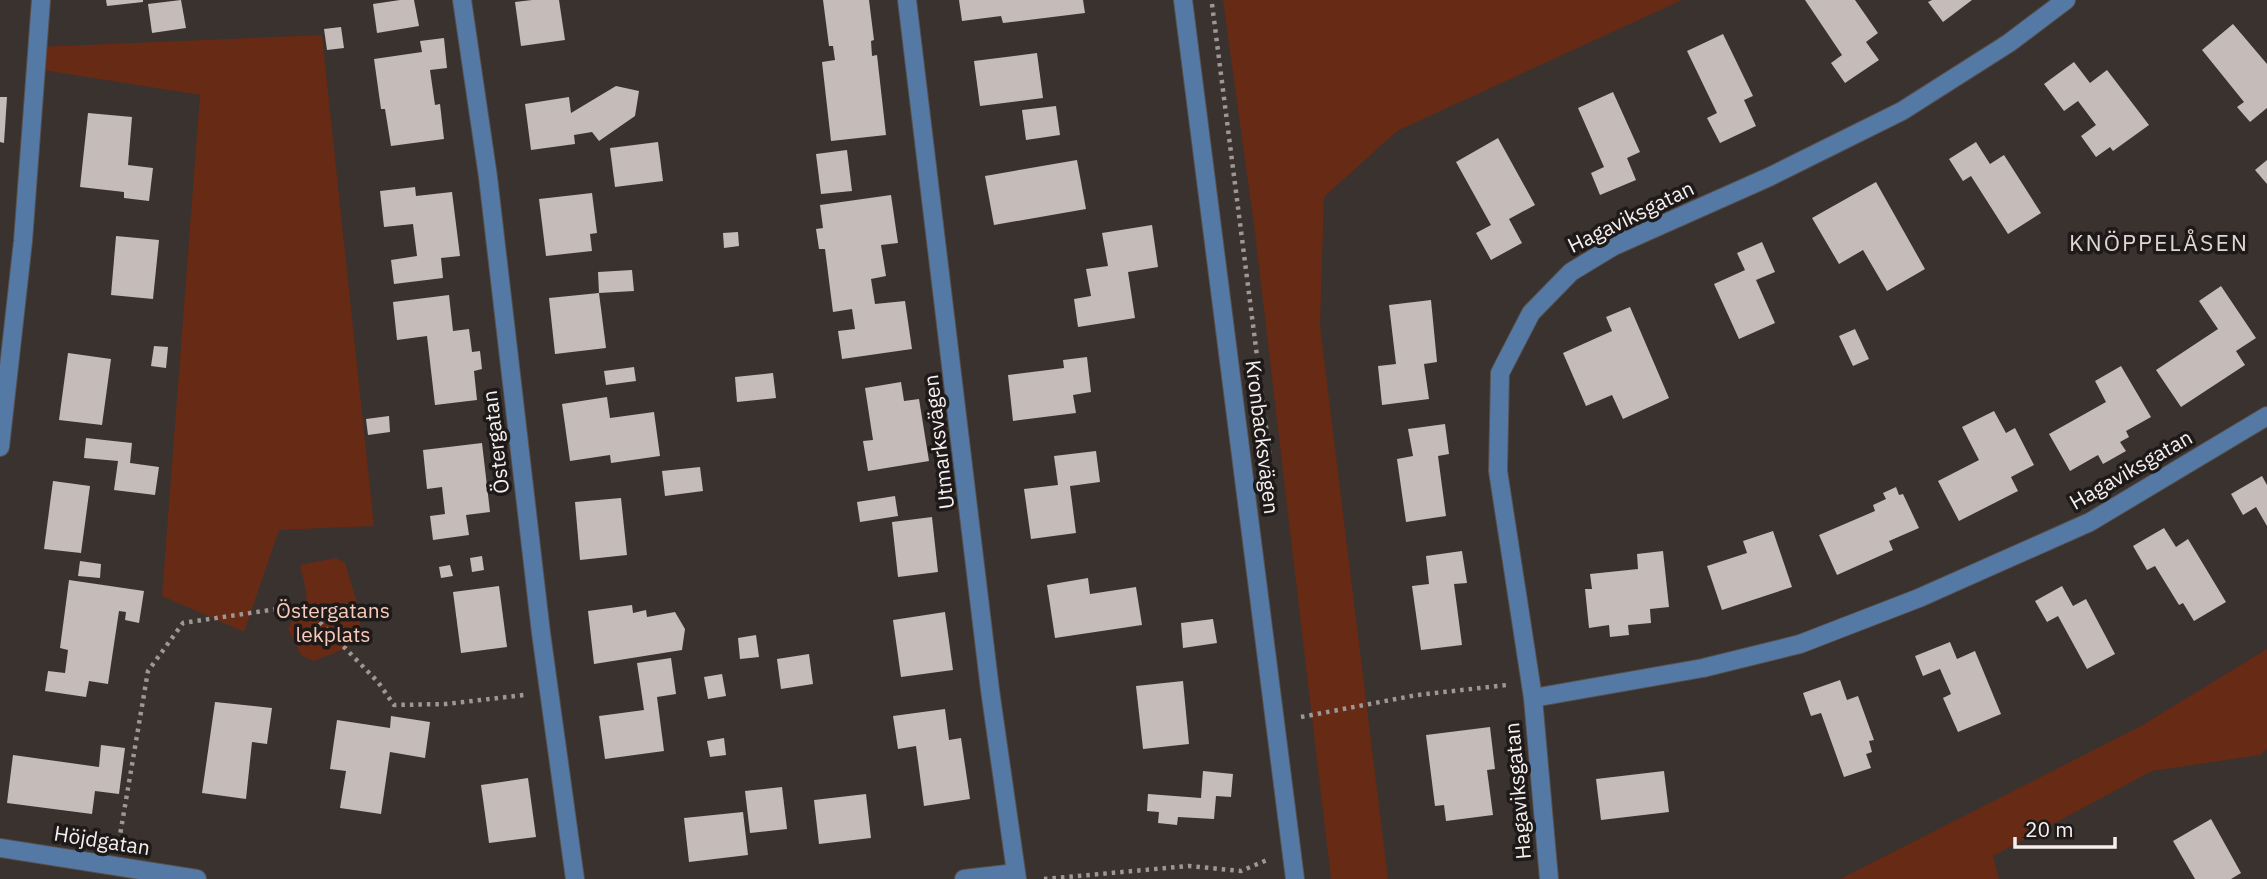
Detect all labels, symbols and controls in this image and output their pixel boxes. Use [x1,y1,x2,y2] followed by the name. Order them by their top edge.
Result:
[1563,173,1698,259] street label: Hagaviksgatan
[2069,227,2249,257] district label: KNÖPPELÅSEN
[1240,358,1286,515] street label: Kronbacksvägen
[916,373,960,511] street label: Utmarksvägen
[475,389,515,495] street label: Östergatan
[2064,423,2197,516] street label: Hagaviksgatan
[276,596,390,648] park label: Östergatans lekplats
[1497,721,1537,861] street label: Hagaviksgatan
[2015,806,2115,850] scale bar
[2025,815,2074,843] text: 20 m
[52,819,152,861] street label: Höjdgatan

